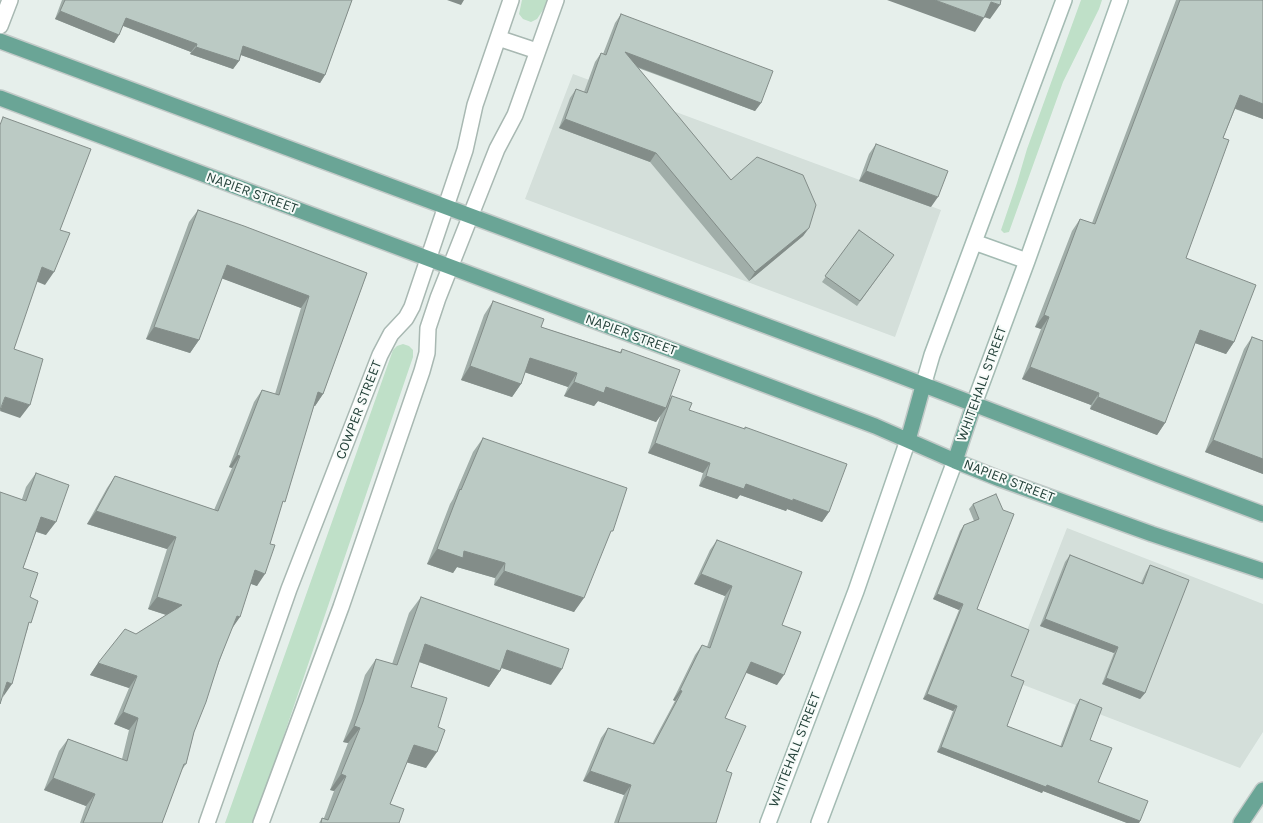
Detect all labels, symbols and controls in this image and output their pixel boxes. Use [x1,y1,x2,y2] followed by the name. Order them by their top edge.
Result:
[204,169,300,217] street label: NAPIER STREET
[583,311,679,359] street label: NAPIER STREET
[953,324,1011,444] street label: WHITEHALL STREET
[332,358,386,462] street label: COWPER STREET
[961,456,1057,506] street label: NAPIER STREET
[765,690,825,810] street label: WHITEHALL STREET

